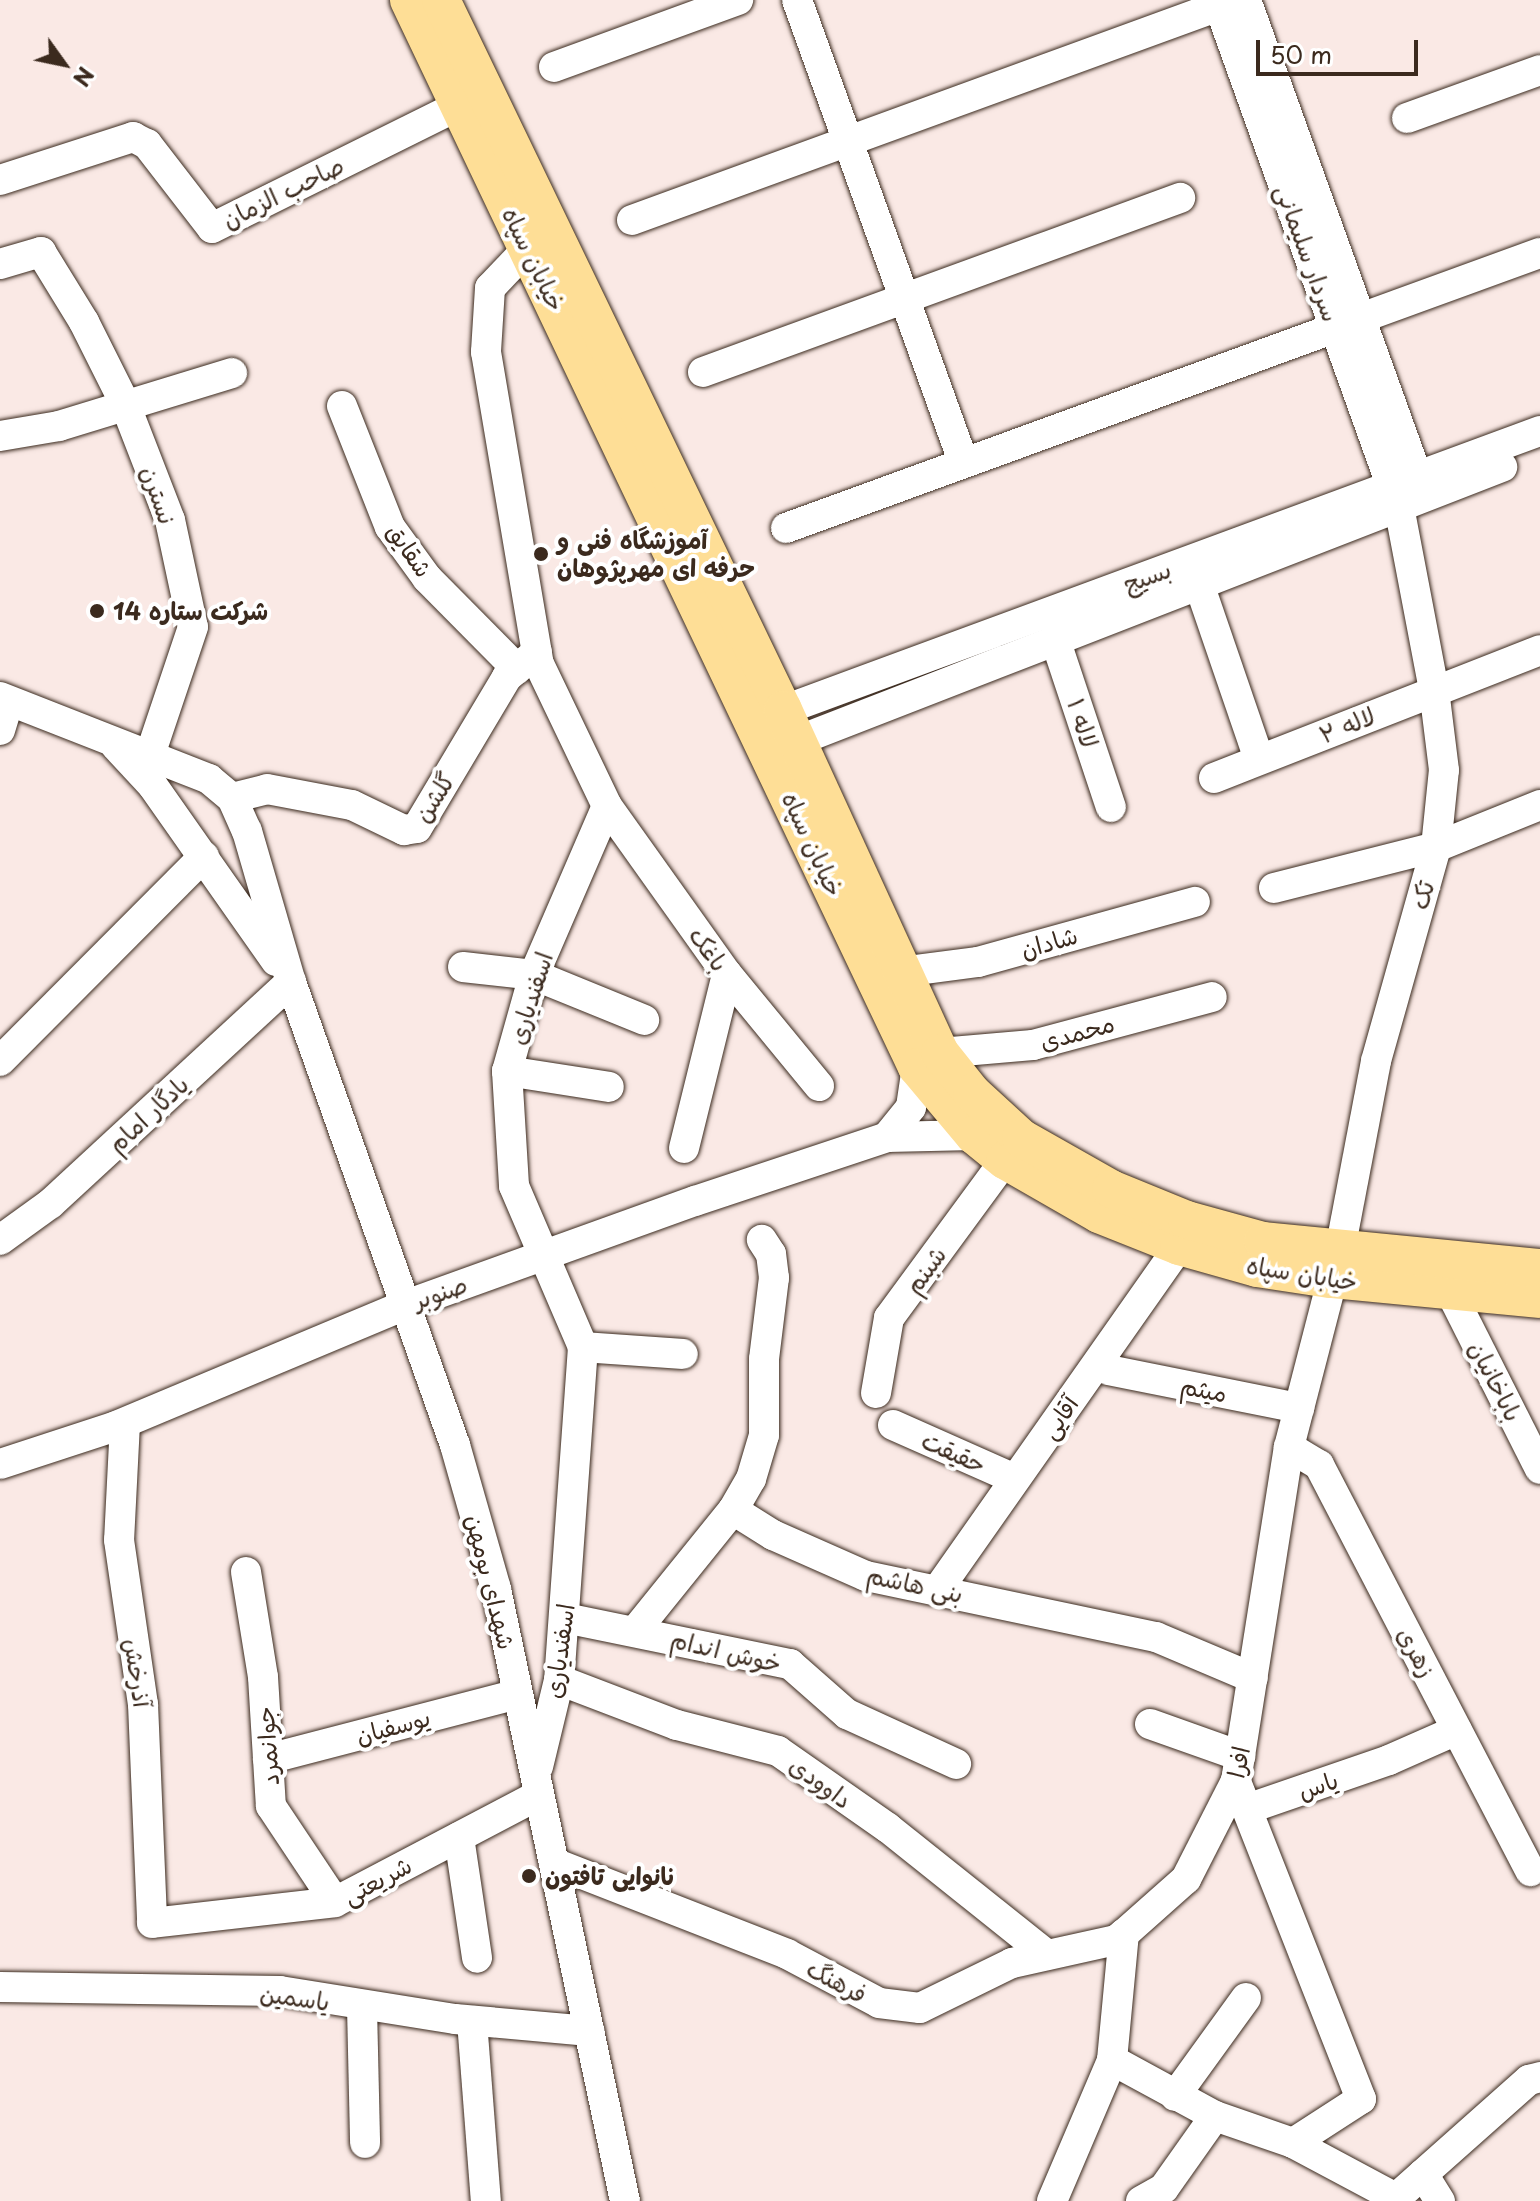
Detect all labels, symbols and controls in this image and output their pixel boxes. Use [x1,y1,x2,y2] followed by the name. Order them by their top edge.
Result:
[24,24,104,104] north arrow
[1260,24,1422,74] scale bar
[1270,36,1332,72] text: 50 m
[66,61,103,94] text: N
[218,150,348,234] street label: صاحب الزمان
[1270,181,1346,325] street label: سردار سلیمانی
[497,203,571,315] street label: خیابان سپاه
[136,462,182,528] street label: نسترن
[381,518,439,582] street label: شقایق
[557,526,755,582] place label: آموزشگاه فنی و حرفه ای مهرپژوهان
[532,545,550,563] marker: آموزشگاه فنی و حرفه ای مهرپژوهان
[1119,554,1175,598] street label: بسیج
[113,597,268,625] place label: شرکت ستاره 14
[88,602,106,620] marker: شرکت ستاره 14
[1062,695,1104,751] street label: لاله ۱
[1315,701,1379,749] street label: لاله ۲
[407,767,461,827] street label: گلشن
[776,787,850,901] street label: خیابان سپاه
[1404,878,1440,912] street label: تک
[1017,920,1081,964] street label: شادان
[683,921,735,977] street label: باغک
[502,948,558,1048] street label: اسفندیاری
[1037,1008,1117,1056] street label: محمدی
[102,1070,194,1158] street label: یادگار امام
[898,1241,952,1299] street label: شبنم
[1245,1250,1359,1296] street label: خیابان سپاه
[409,1269,471,1315] street label: صنوبر
[1464,1336,1528,1426] street label: باباخانیان
[1178,1370,1230,1408] street label: میثم
[1034,1390,1084,1444] street label: آقایی
[917,1425,991,1479] street label: حقیقت
[460,1512,522,1652] street label: شهدای بومهن
[864,1560,966,1608] street label: بنی هاشم
[538,1602,580,1700] street label: اسفندیاری
[1392,1622,1442,1682] street label: زهری
[668,1624,784,1678] street label: خوش اندام
[119,1637,157,1709] street label: آذرخش
[353,1702,433,1750] street label: یوسفیان
[250,1705,284,1787] street label: جوانمرد
[1221,1743,1255,1781] street label: افرا
[784,1750,858,1814] street label: داوودی
[1294,1765,1342,1805] street label: یاس
[338,1850,416,1910] street label: شریعتی
[545,1862,676,1890] place label: نانوایی تافتون
[520,1867,538,1885] marker: نانوایی تافتون
[802,1953,872,2009] street label: فرهنگ
[258,1978,332,2016] street label: یاسمین

